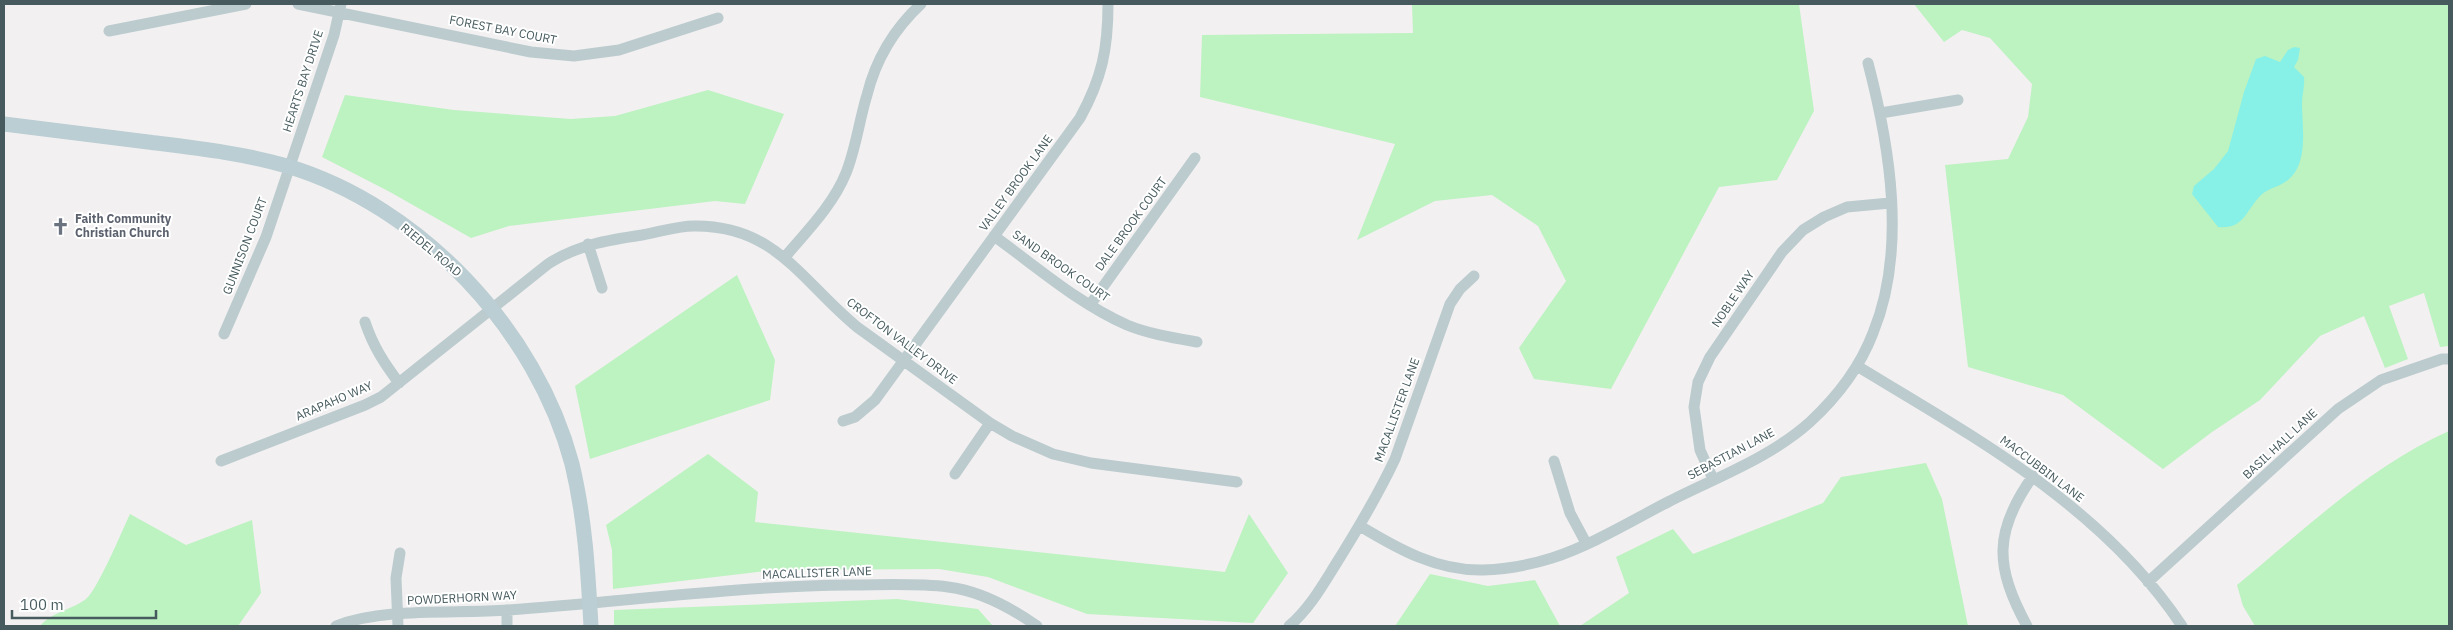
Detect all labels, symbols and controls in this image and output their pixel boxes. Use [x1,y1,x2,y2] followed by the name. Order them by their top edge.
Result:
[448,12,558,47] street label: FOREST BAY COURT
[279,28,326,134] street label: HEARTS BAY DRIVE
[976,132,1056,234] street label: VALLEY BROOK LANE
[1091,174,1170,274] street label: DALE BROOK COURT
[219,195,270,297] street label: GUNNISON COURT
[75,211,172,240] place label: Faith Community Christian Church
[51,216,71,236] church icon: Faith Community Christian Church
[398,220,465,279] street label: RIEDEL ROAD
[1010,226,1113,305] street label: SAND BROOK COURT
[1708,267,1757,330] street label: NOBLE WAY
[844,294,961,387] street label: CROFTON VALLEY DRIVE
[1371,356,1422,464] street label: MACALLISTER LANE
[293,378,375,423] street label: ARAPAHO WAY
[2239,405,2320,482] street label: BASIL HALL LANE
[1685,424,1777,483] street label: SEBASTIAN LANE
[1997,432,2087,505] street label: MACCUBBIN LANE
[762,563,872,582] street label: MACALLISTER LANE
[407,587,517,608] street label: POWDERHORN WAY
[12,588,156,620] scale bar
[20,595,64,614] text: 100 m

